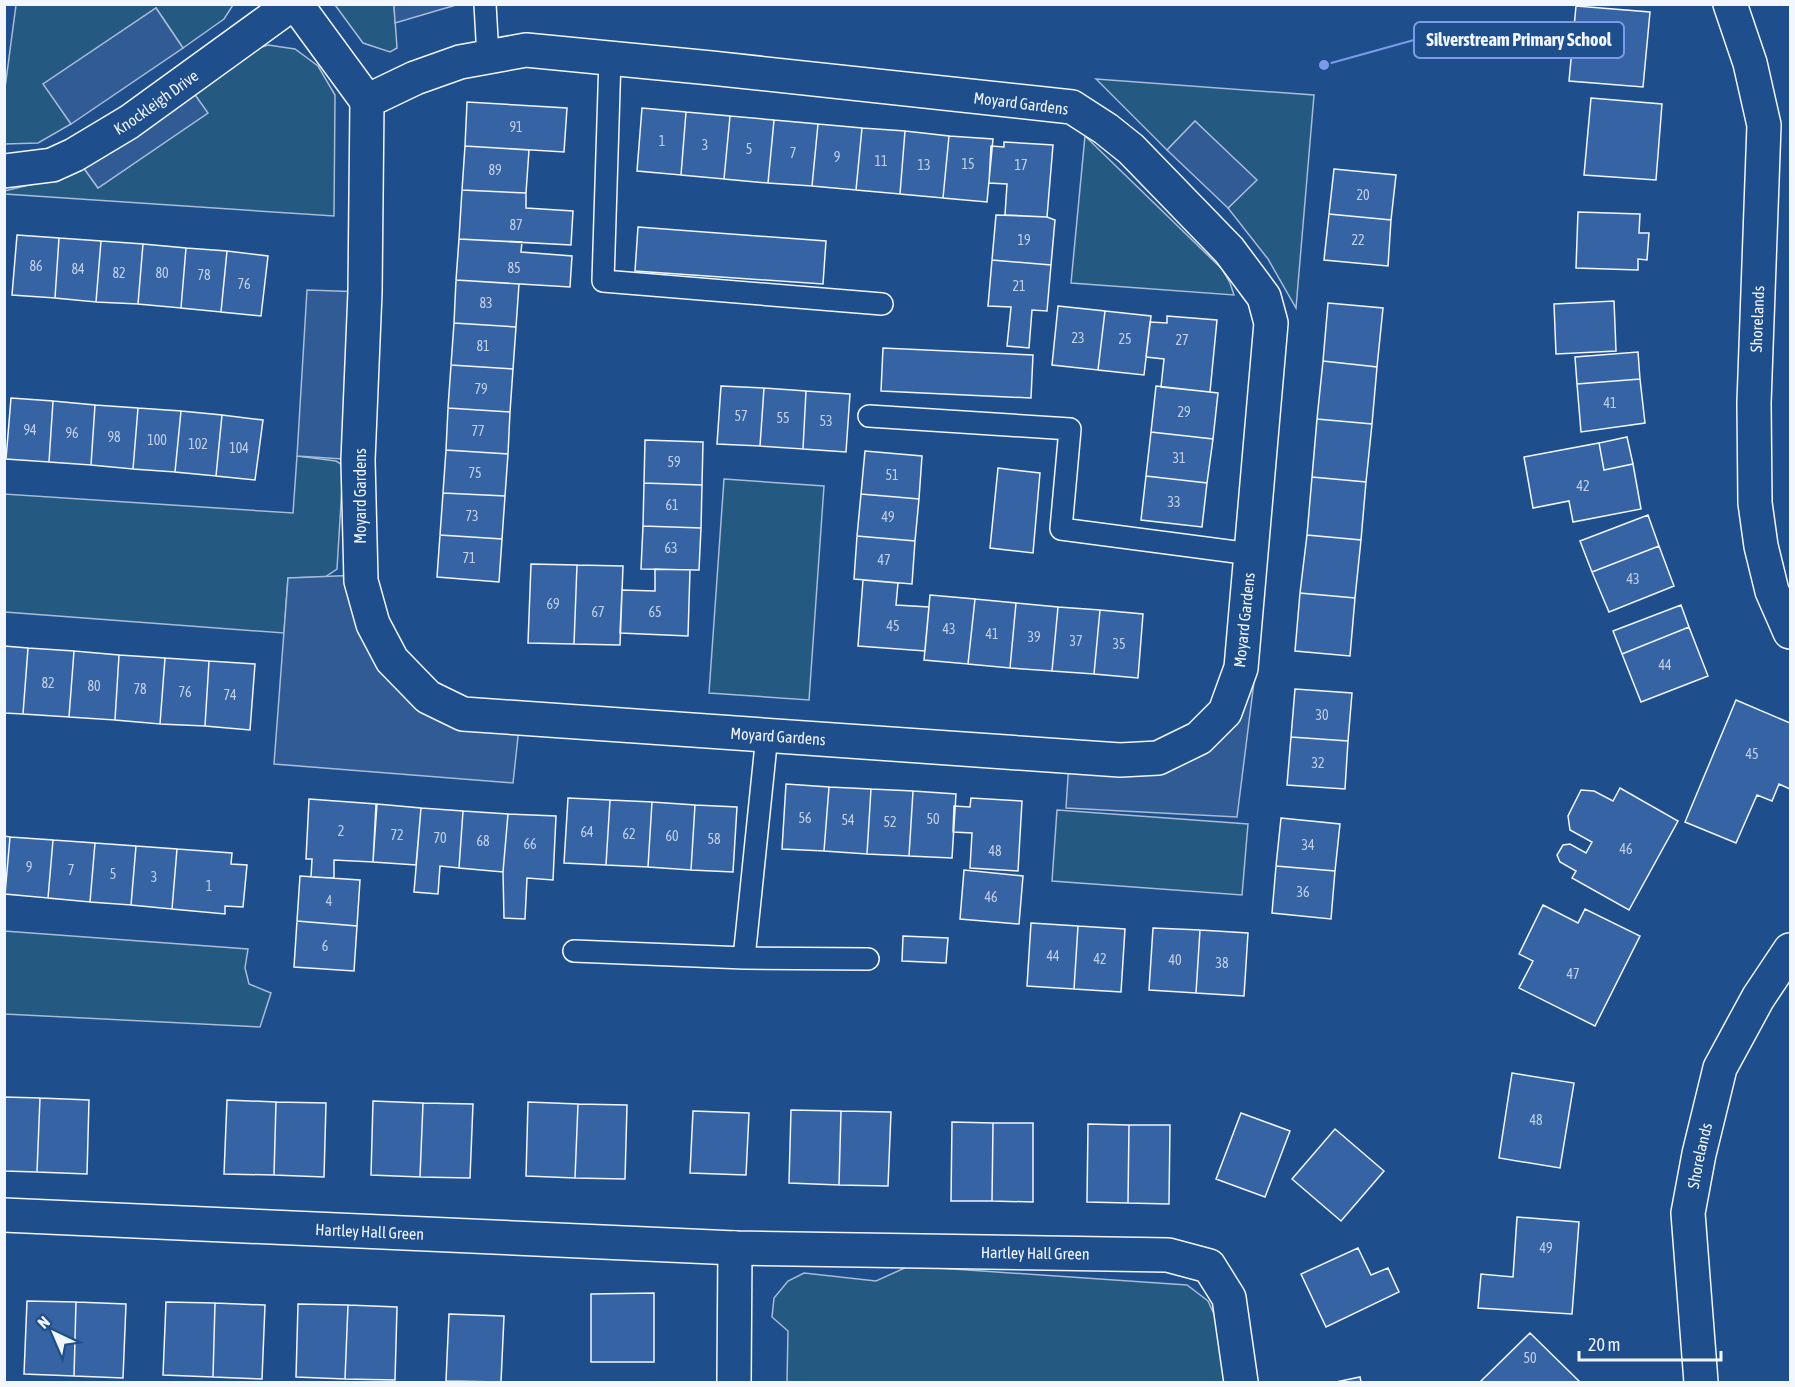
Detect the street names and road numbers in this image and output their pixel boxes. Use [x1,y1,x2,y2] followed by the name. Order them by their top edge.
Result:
[110,66,201,138] street label: Knockleigh Drive
[972,88,1070,119] street label: Moyard Gardens
[1747,285,1767,353] street label: Shorelands
[351,448,370,544] street label: Moyard Gardens
[1230,571,1259,668] street label: Moyard Gardens
[730,724,827,749] street label: Moyard Gardens
[1684,1121,1715,1190] street label: Shorelands
[315,1220,424,1243] street label: Hartley Hall Green
[981,1243,1090,1263] street label: Hartley Hall Green

